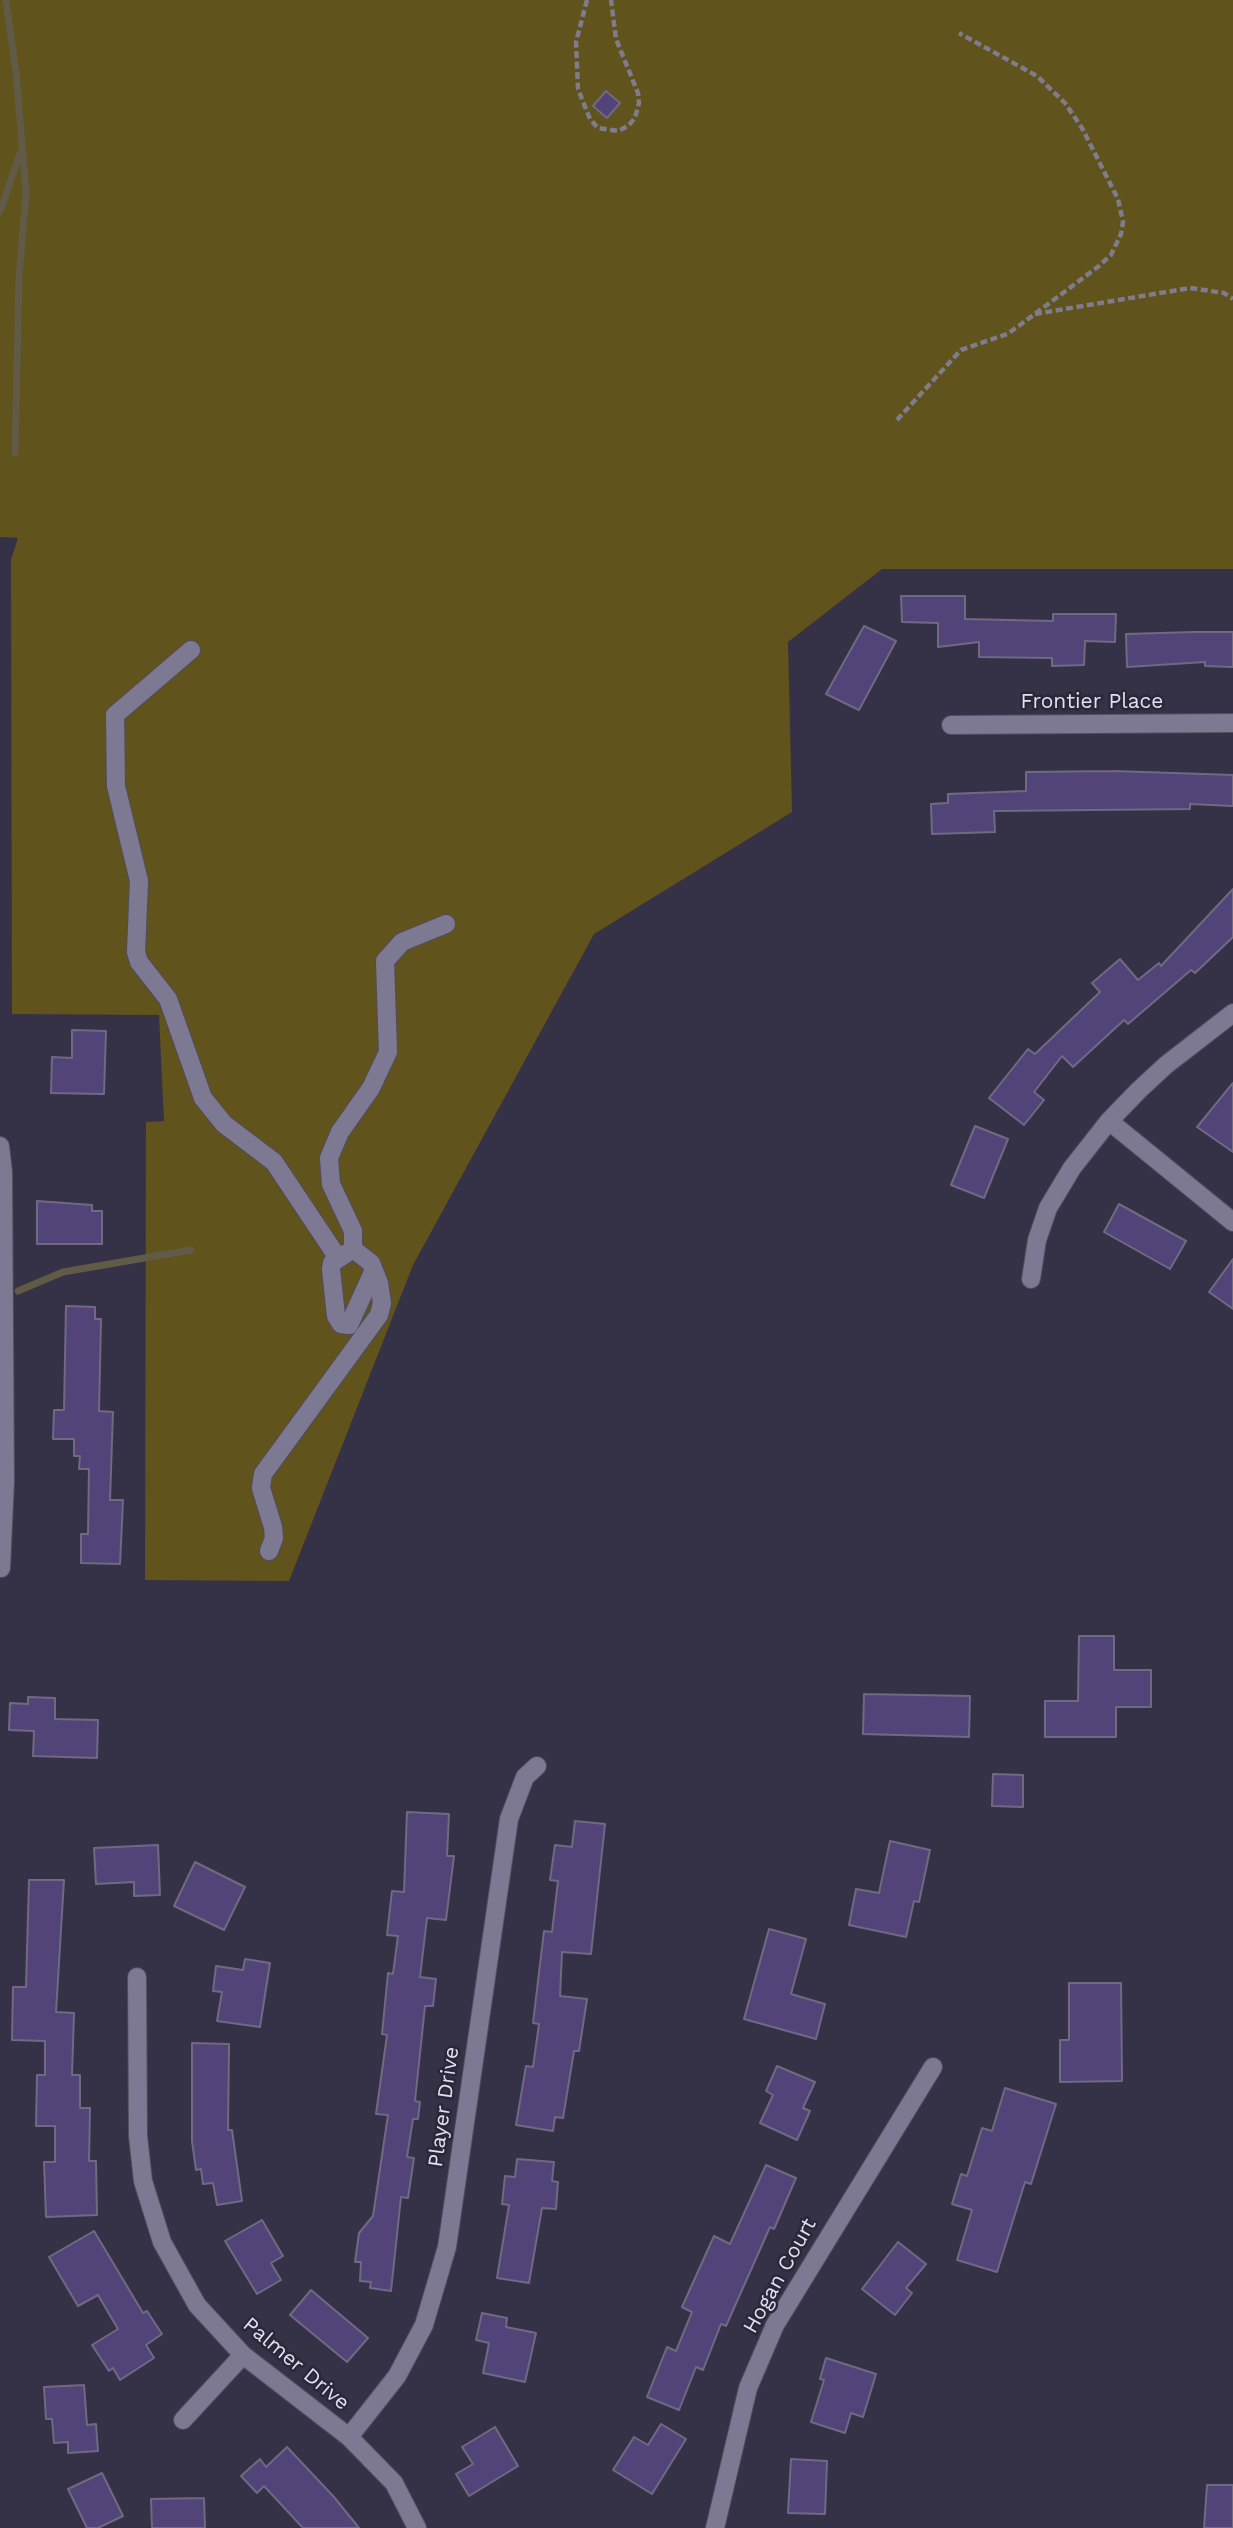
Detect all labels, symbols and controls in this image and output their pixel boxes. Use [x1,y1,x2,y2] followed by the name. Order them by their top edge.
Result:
[1021,689,1163,715] street label: Frontier Place
[423,2045,465,2169] street label: Player Drive
[738,2214,822,2338] street label: Hogan Court
[238,2312,354,2416] street label: Palmer Drive

